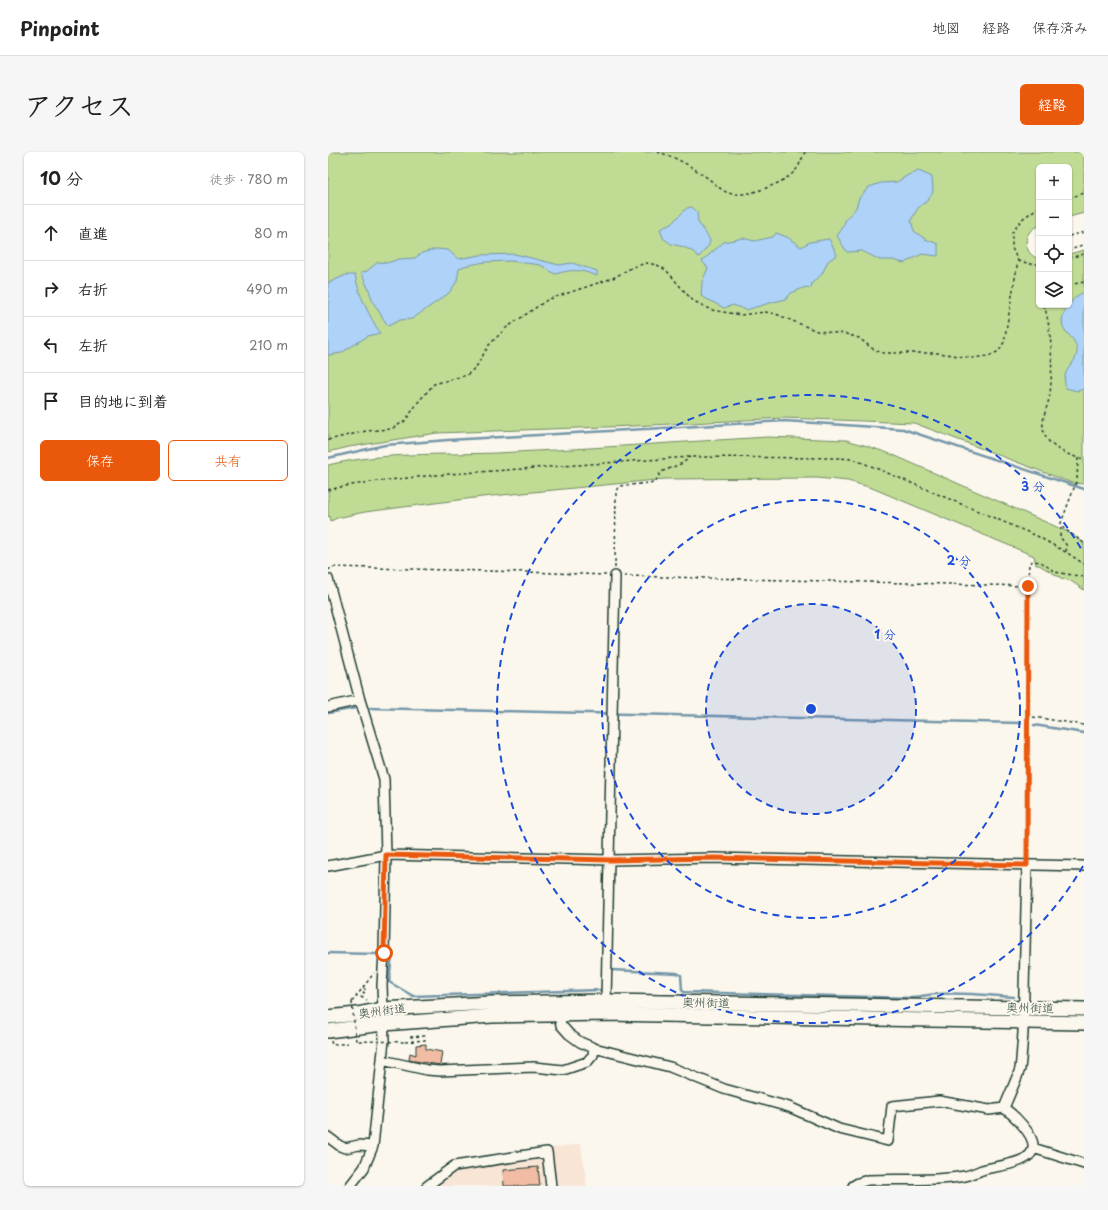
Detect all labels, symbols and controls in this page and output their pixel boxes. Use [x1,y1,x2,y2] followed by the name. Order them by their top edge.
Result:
[20,14,100,42] text: Pinpoint
[932,17,960,38] text: 地図
[982,17,1010,38] text: 経路
[1032,17,1088,38] text: 保存済み
[24,83,134,126] text: アクセス
[1020,84,1084,125] button: 経路
[1036,164,1072,308] map controls
[1036,164,1072,200] button: +
[40,165,83,191] text: 10 分
[210,169,288,188] text: 徒歩 · 780 m
[1036,200,1072,236] button: −
[78,221,108,244] text: 直進
[40,222,62,244] icon: ahead
[254,223,288,242] text: 80 m
[1036,236,1072,272] button: locate
[1036,272,1072,308] button: layers
[78,277,108,300] text: 右折
[40,278,62,300] icon: right
[246,279,288,298] text: 490 m
[78,333,108,356] text: 左折
[40,334,62,356] icon: left
[249,335,288,354] text: 210 m
[78,389,168,412] text: 目的地に到着
[40,390,62,412] icon: arrive
[40,440,160,481] button: 保存
[168,440,288,481] button: 共有
[1021,477,1045,495] text: 3 分
[947,551,971,569] text: 2 分
[1019,577,1037,595] route end
[874,625,896,643] text: 1 分
[804,702,818,716] centre of rings
[375,944,393,962] route start
[682,993,730,1011] street label: 奥州街道
[357,998,407,1022] street label: 奥州街道
[1006,998,1054,1016] street label: 奥州街道

